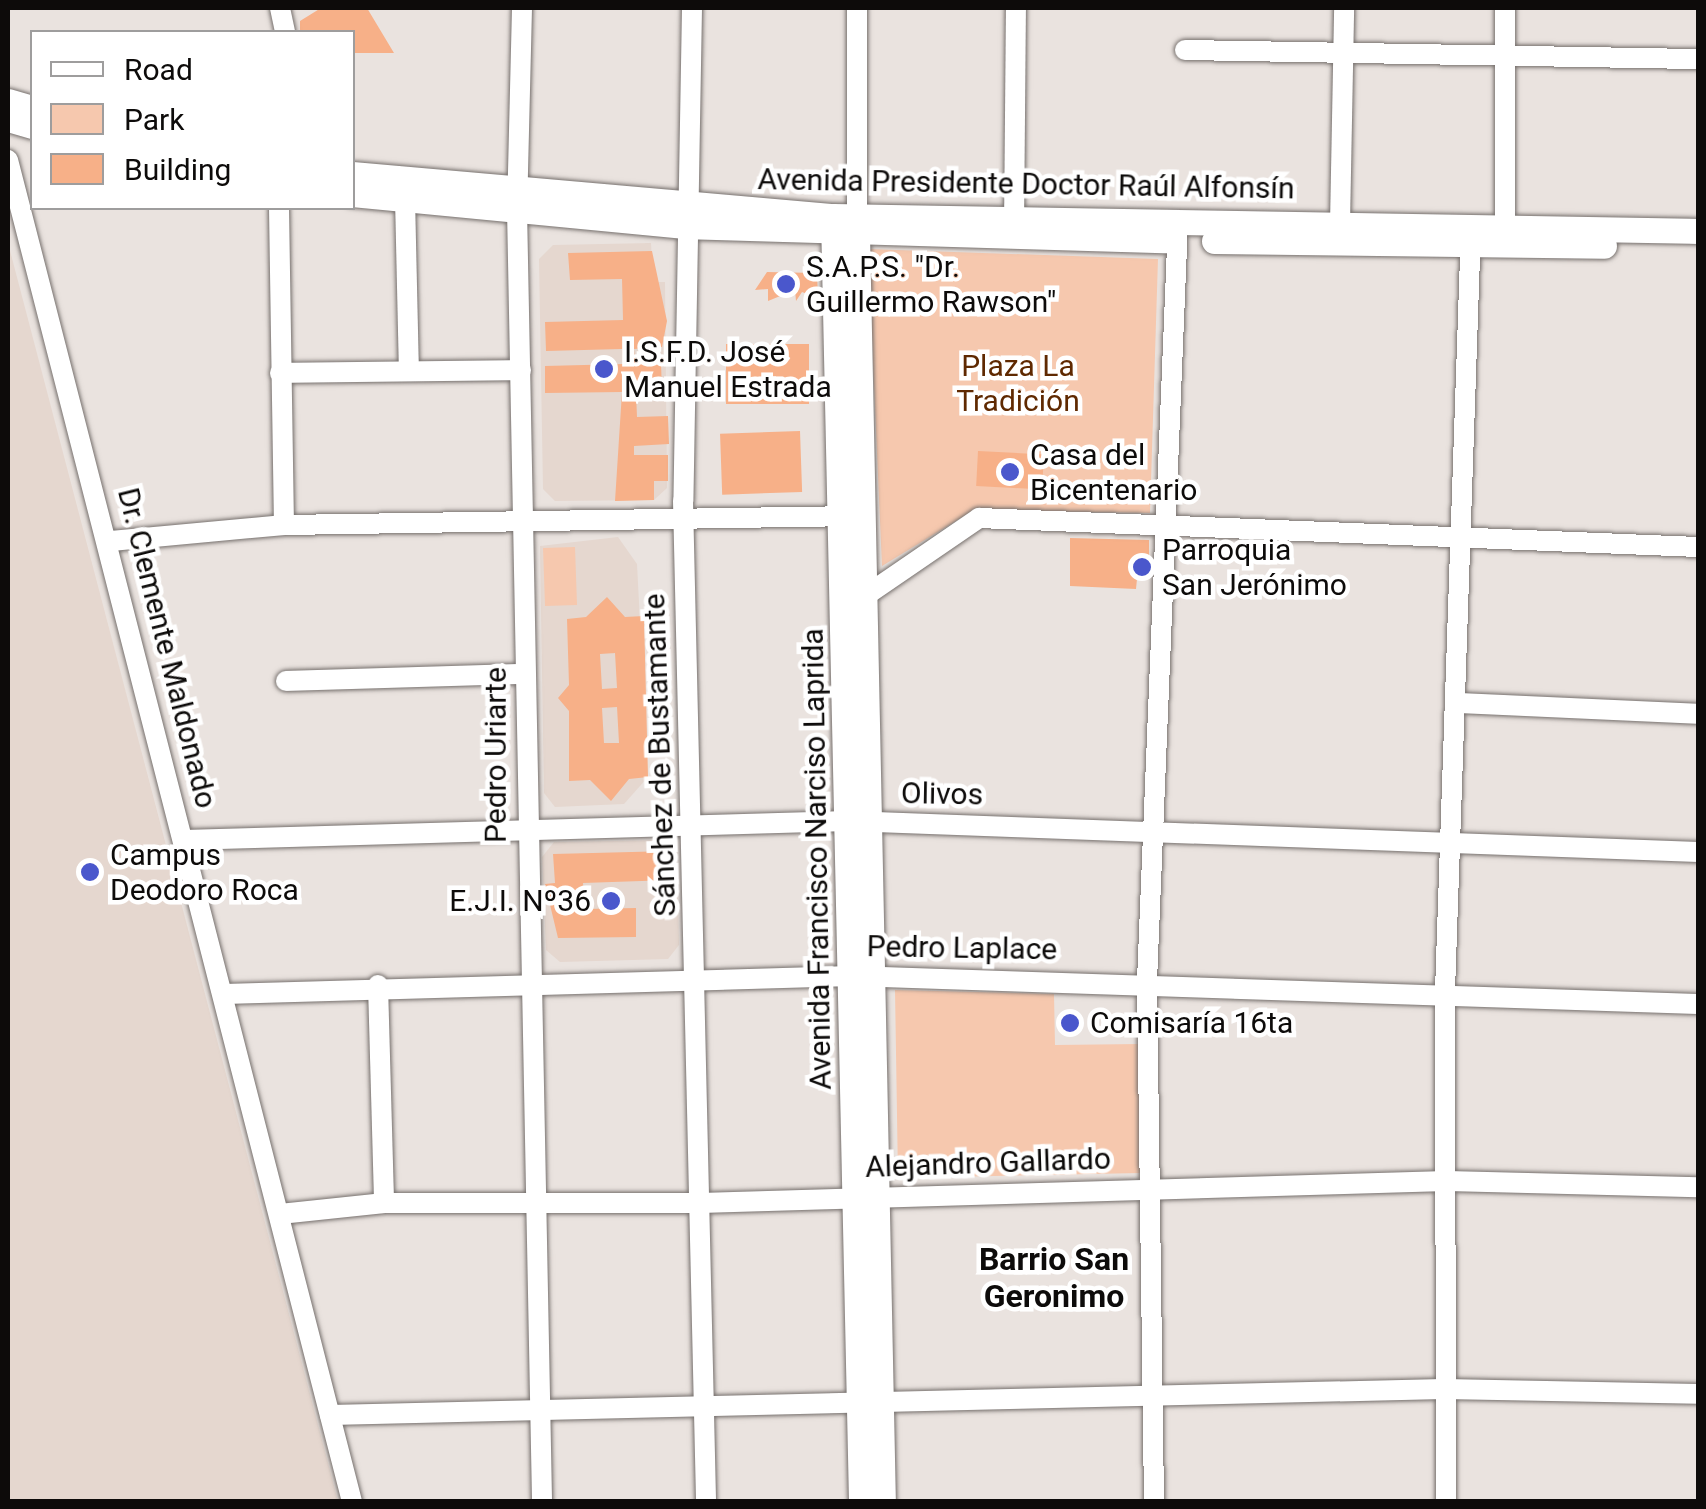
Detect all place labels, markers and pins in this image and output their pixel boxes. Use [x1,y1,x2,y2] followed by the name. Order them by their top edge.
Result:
[806,249,1056,320] place label: S.A.P.S. "Dr. Guillermo Rawson"
[775,273,797,295] marker: S.A.P.S. "Dr. Guillermo Rawson"
[624,334,832,404] place label: I.S.F.D. José Manuel Estrada
[593,358,615,380] marker: I.S.F.D. José Manuel Estrada
[1030,437,1197,508] place label: Casa del Bicentenario
[999,461,1021,483] marker: Casa del Bicentenario
[1162,532,1347,602] place label: Parroquia San Jerónimo
[1131,556,1153,578] marker: Parroquia San Jerónimo
[110,837,299,908] place label: Campus Deodoro Roca
[79,861,101,883] marker: Campus Deodoro Roca
[449,883,591,919] place label: E.J.I. Nº36
[600,890,622,912] marker: E.J.I. Nº36
[1090,1005,1293,1041] place label: Comisaría 16ta
[1059,1012,1081,1034] marker: Comisaría 16ta

